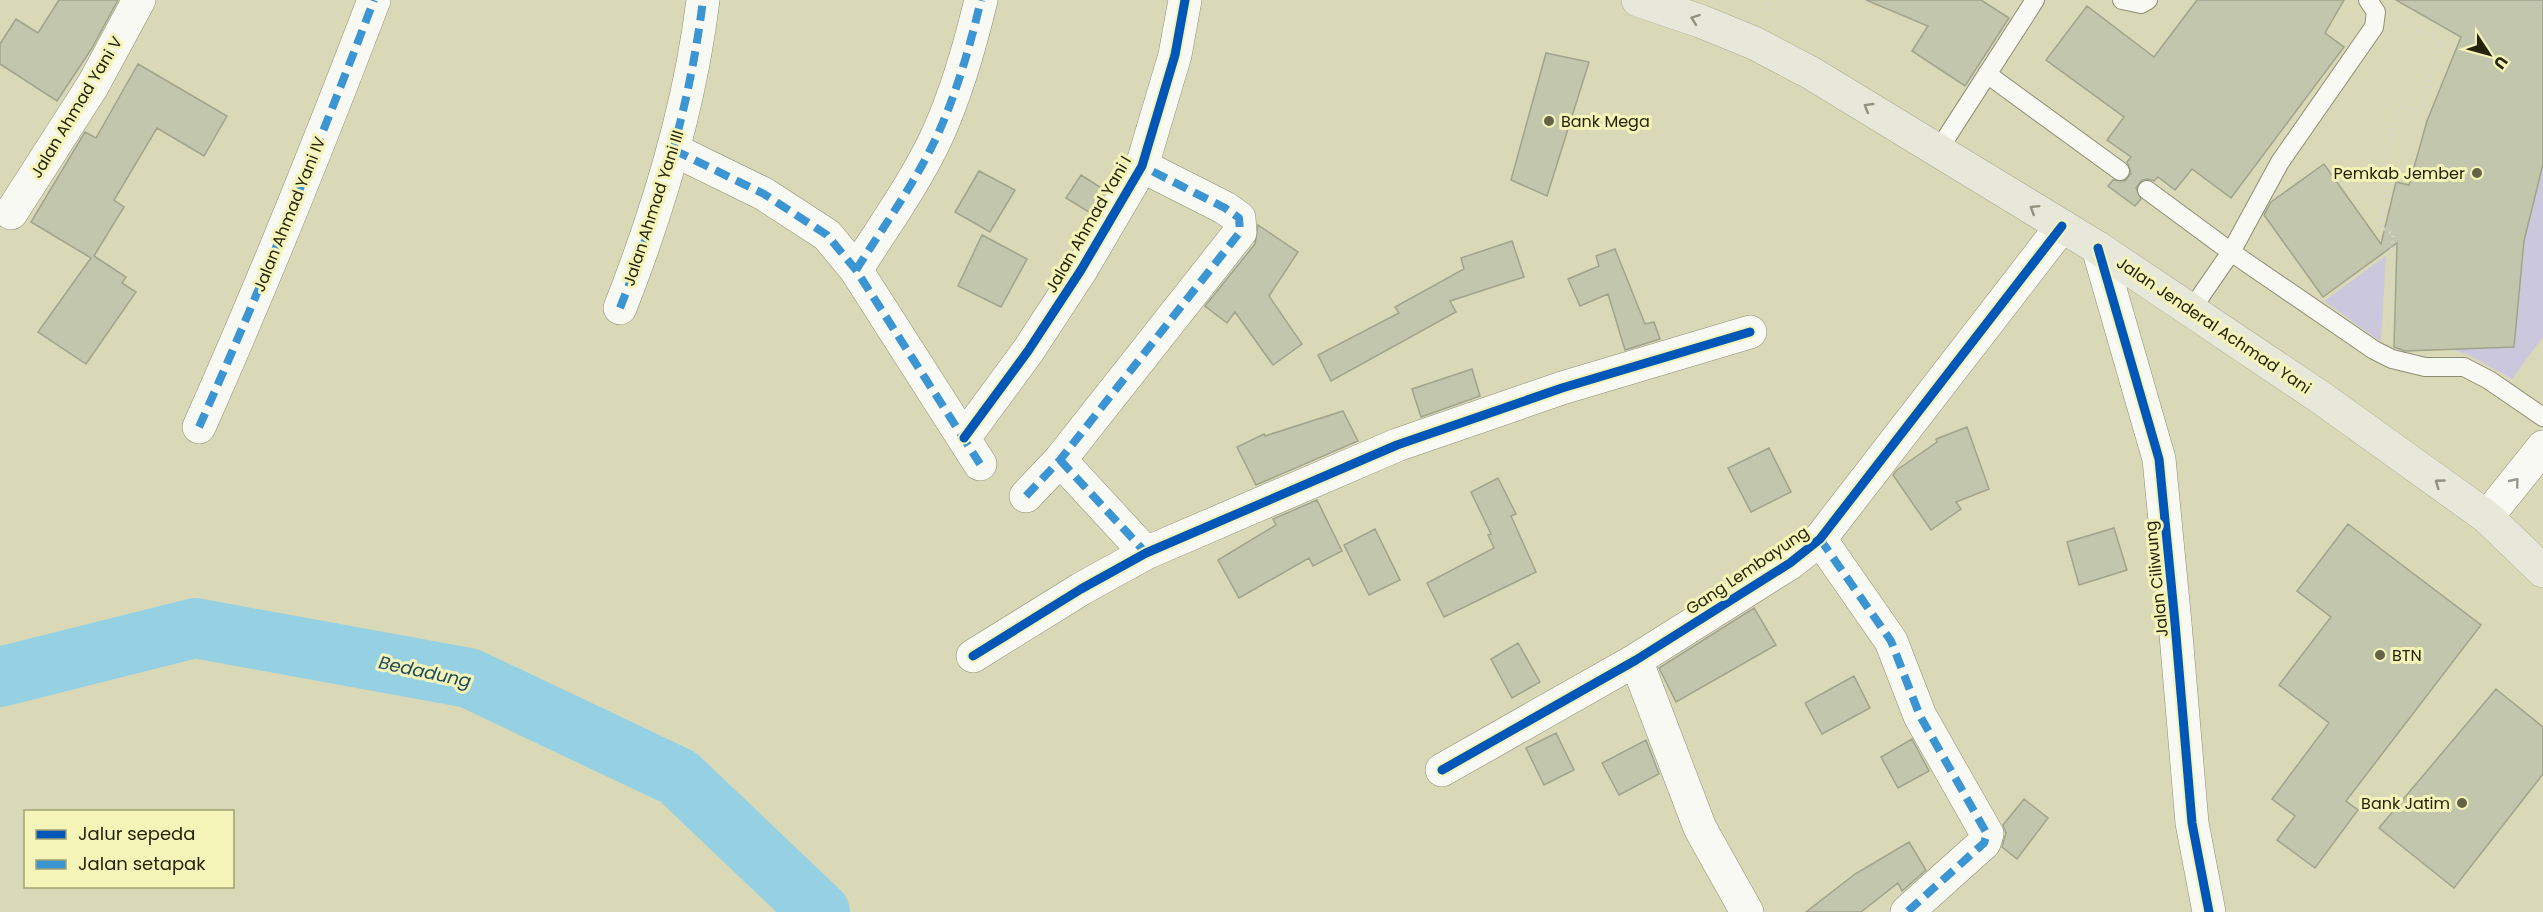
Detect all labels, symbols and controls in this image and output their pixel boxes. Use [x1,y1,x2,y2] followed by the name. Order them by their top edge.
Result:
[1690,14,1700,27] one-way arrow
[2459,24,2519,84] north arrow
[25,32,128,182] street label: Jalan Ahmad Yani V
[2488,51,2513,74] text: U
[1864,103,1874,114] one-way arrow
[1561,110,1650,133] place label: Bank Mega
[1542,114,1556,128] marker: Bank Mega
[617,127,690,289] street label: Jalan Ahmad Yani III
[248,133,331,295] street label: Jalan Ahmad Yani IV
[1040,152,1137,297] street label: Jalan Ahmad Yani I
[2334,162,2465,185] place label: Pemkab Jember
[2470,166,2484,180] marker: Pemkab Jember
[2030,205,2041,216] one-way arrow
[2112,251,2316,399] street label: Jalan Jenderal Achmad Yani
[2507,478,2518,489] one-way arrow
[2435,479,2446,490] one-way arrow
[2139,519,2174,638] street label: Jalan Ciliwung
[1681,521,1813,620] street label: Gang Lembayung
[2392,644,2422,667] place label: BTN
[2373,648,2387,662] marker: BTN
[377,650,474,693] water label: Bedadung
[2361,792,2450,815] place label: Bank Jatim
[2455,796,2469,810] marker: Bank Jatim
[24,810,234,888] legend
[78,821,195,846] text: Jalur sepeda
[78,851,206,876] text: Jalan setapak

